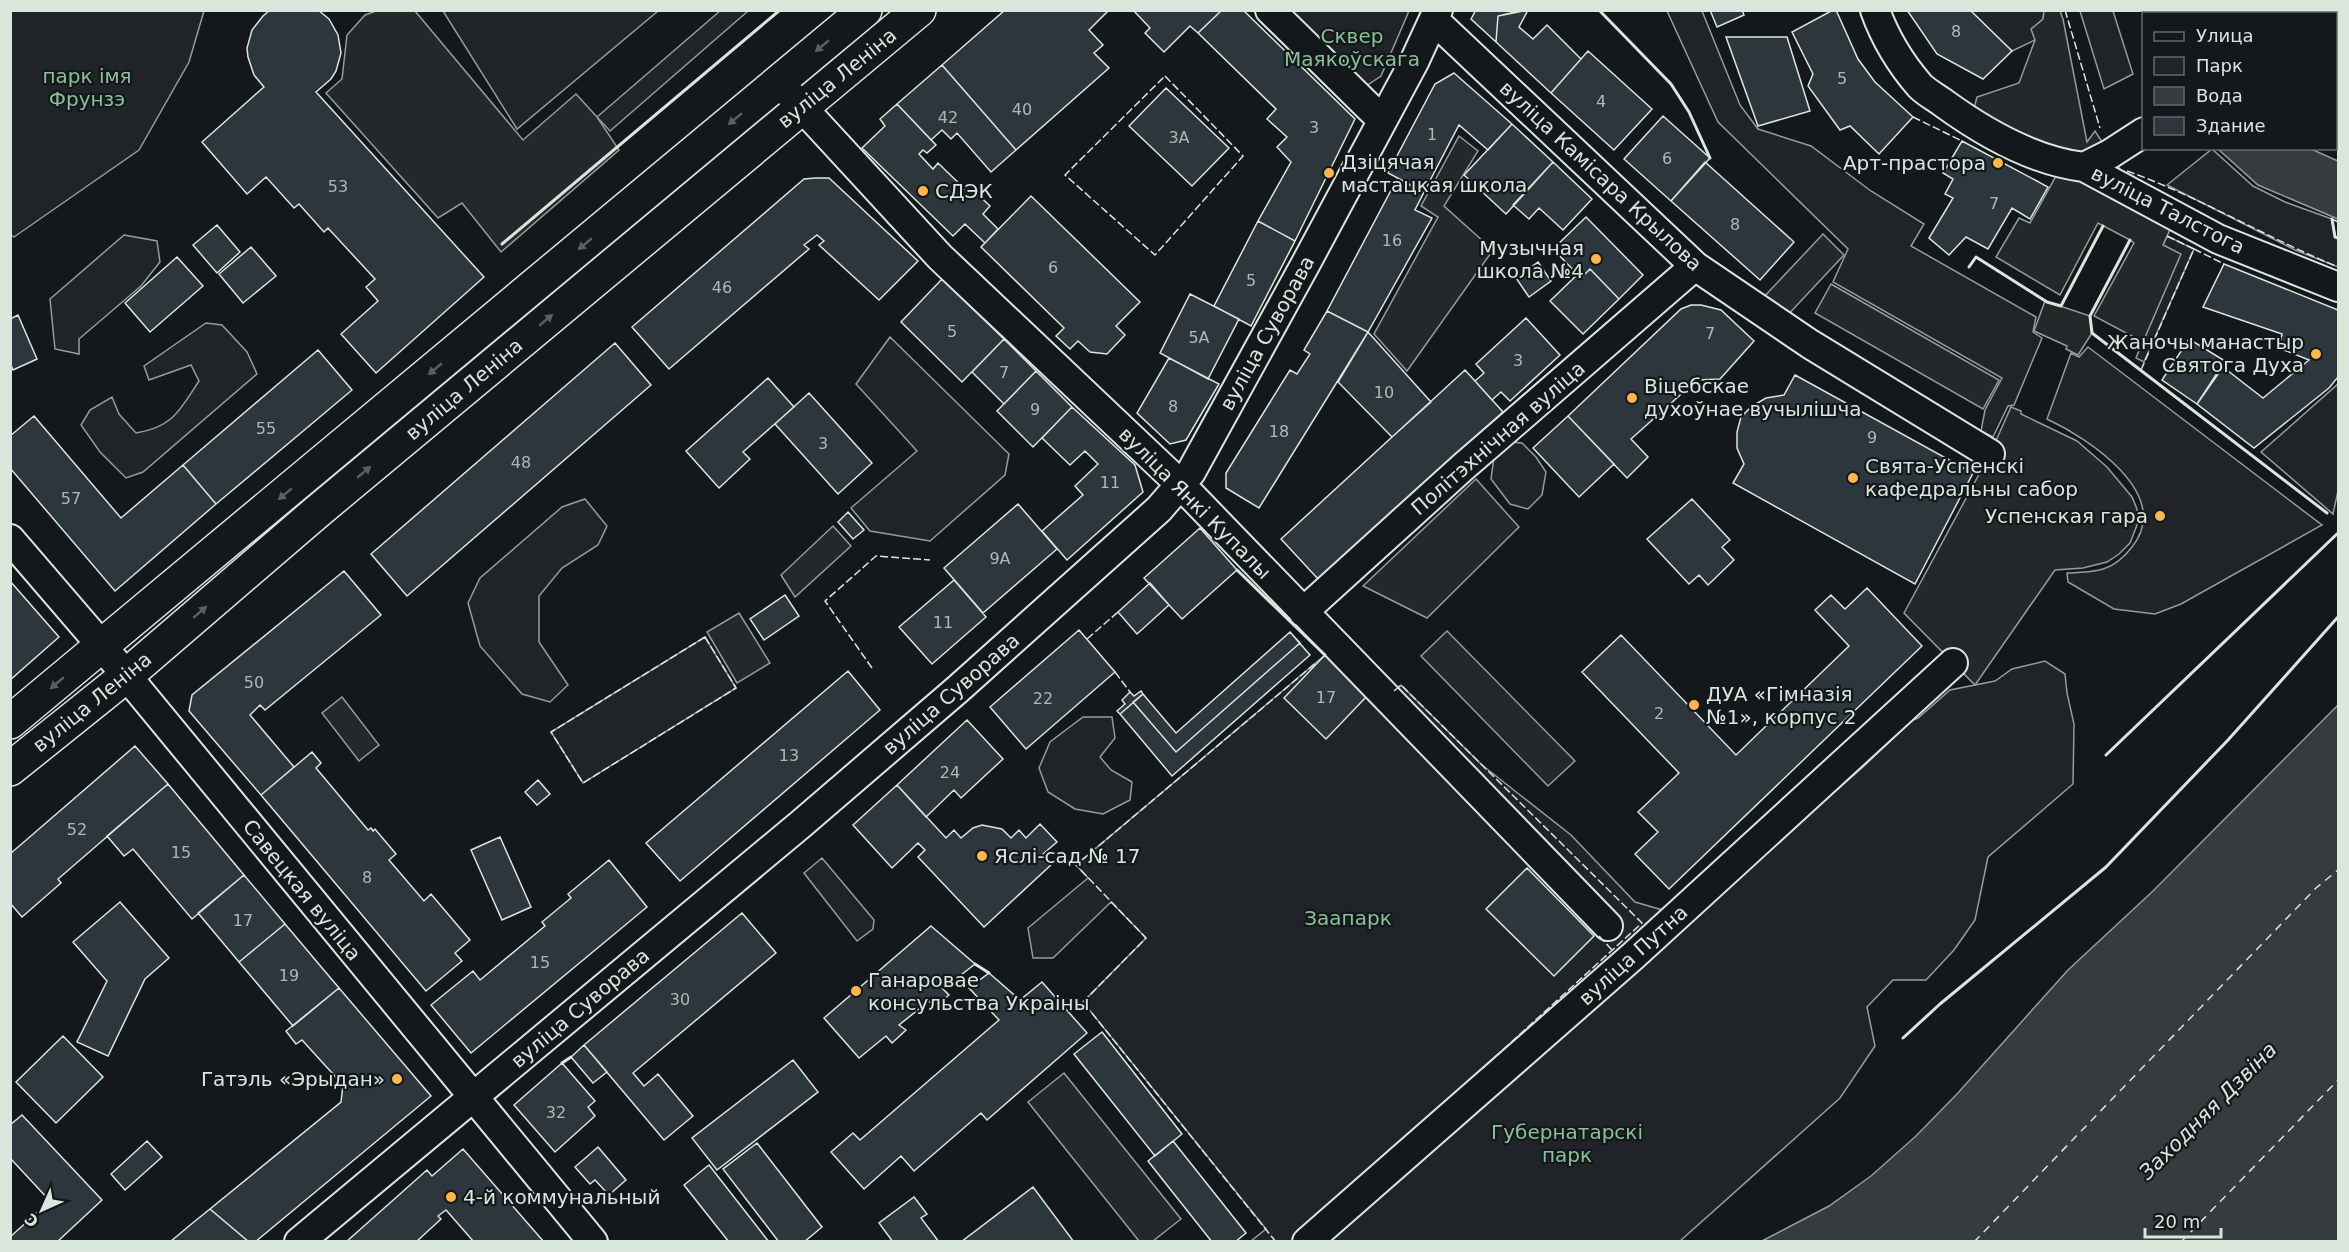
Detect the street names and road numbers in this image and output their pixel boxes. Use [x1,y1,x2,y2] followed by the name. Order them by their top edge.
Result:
[773,23,901,133] street label: вуліца Леніна
[1495,76,1707,276] street label: вуліца Камісара Крылова
[2087,161,2249,259] street label: вуліца Талстога
[1215,252,1319,414] street label: вуліца Суворава
[401,333,527,445] street label: вуліца Леніна
[1406,356,1590,520] street label: Політэхнічная вуліца
[1114,422,1276,584] street label: вуліца Янкі Купалы
[878,628,1024,760] street label: вуліца Суворава
[28,647,156,757] street label: вуліца Леніна
[238,815,366,965] street label: Савецкая вуліца
[1574,900,1692,1010] street label: вуліца Путна
[506,943,654,1073] street label: вуліца Суворава

